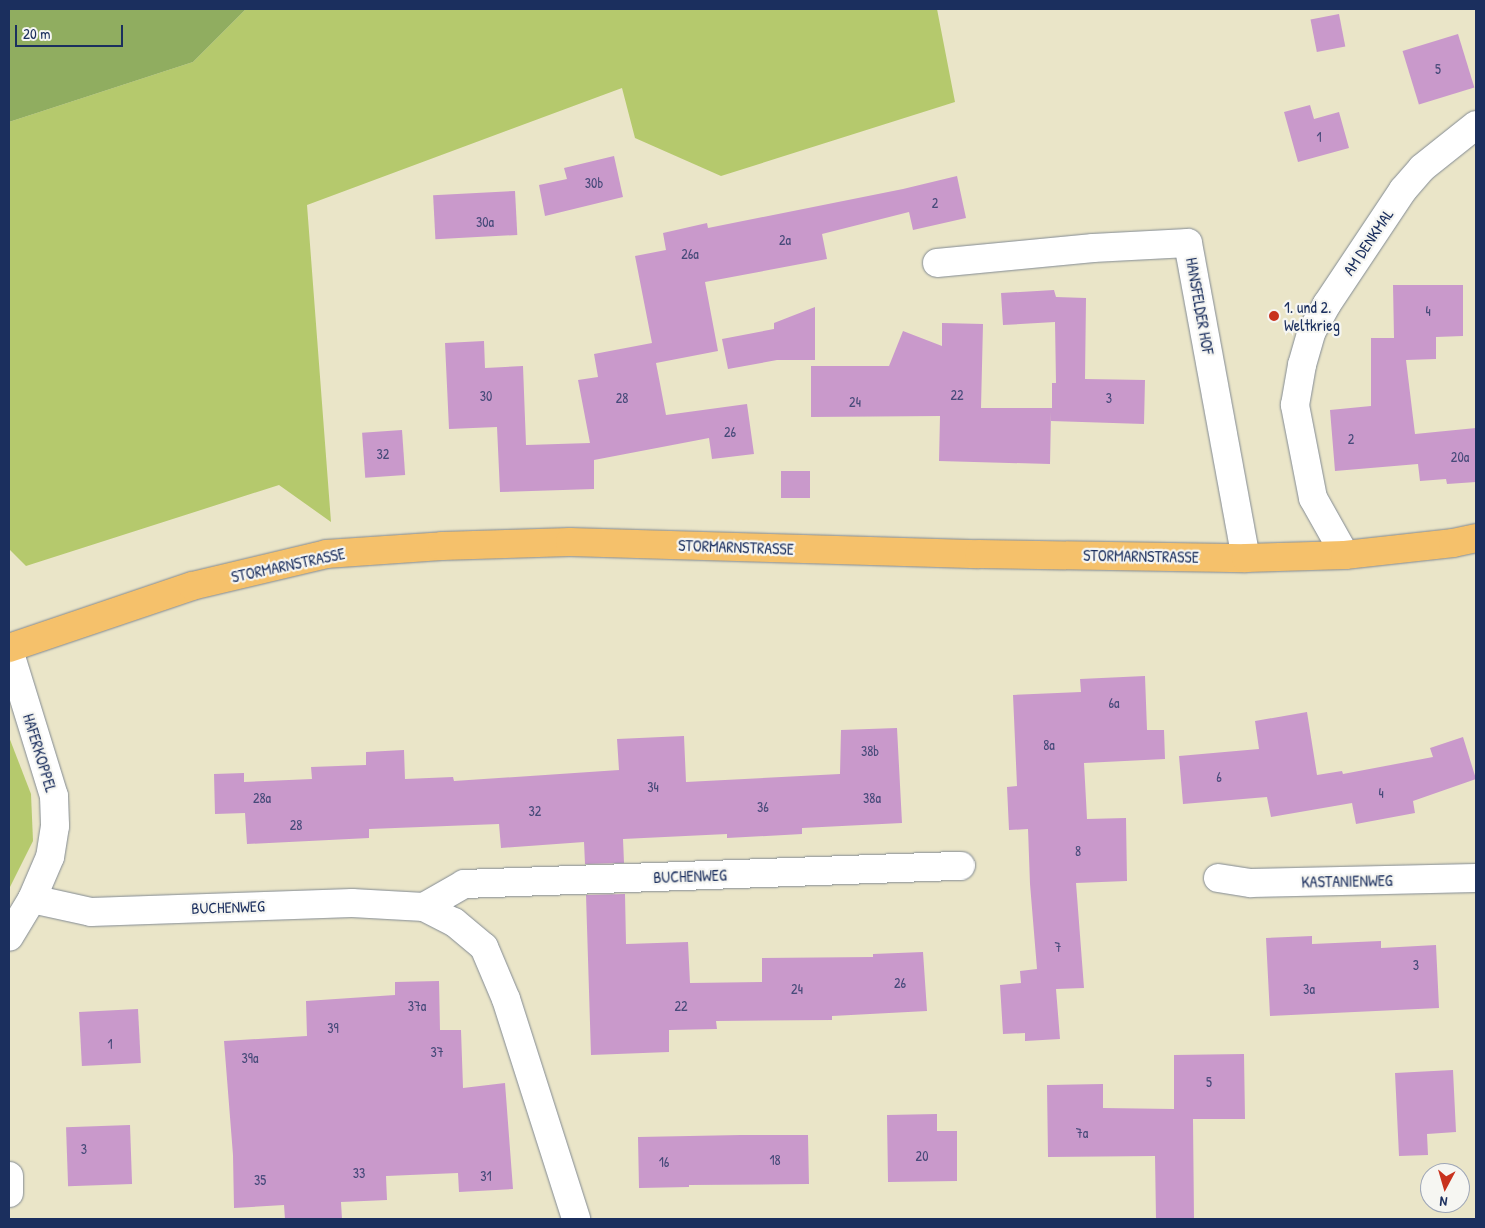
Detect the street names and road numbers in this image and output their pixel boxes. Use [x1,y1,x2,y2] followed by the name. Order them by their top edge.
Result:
[1339,205,1397,279] street label: AM DENKMAL
[1182,256,1218,356] street label: HANSFELDER HOF
[678,535,794,559] street label: STORMARNSTRASSE
[229,544,347,586] street label: STORMARNSTRASSE
[1083,545,1199,567] street label: STORMARNSTRASSE
[19,711,61,795] street label: HAFERKOPPEL
[653,865,727,887] street label: BUCHENWEG
[1301,871,1393,891] street label: KASTANIENWEG
[191,896,265,918] street label: BUCHENWEG

